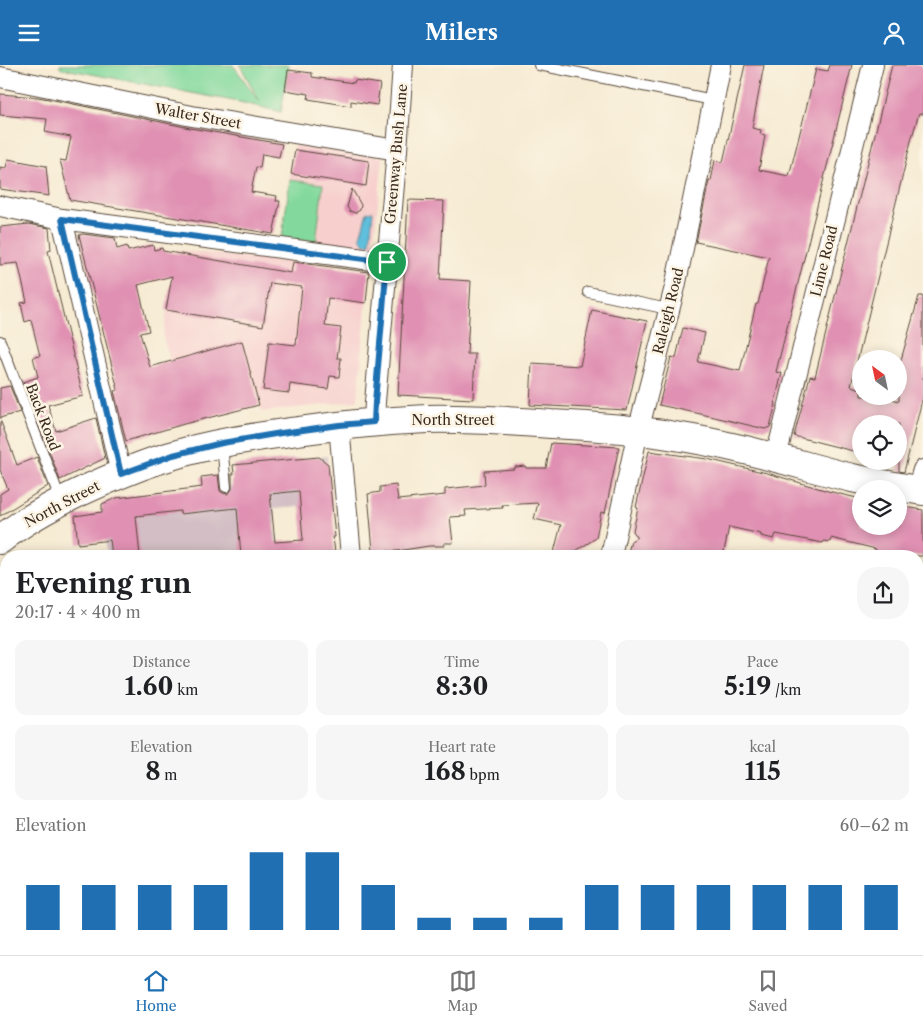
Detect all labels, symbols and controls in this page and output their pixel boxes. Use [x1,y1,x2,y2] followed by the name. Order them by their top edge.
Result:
[15,19,43,47] icon: menu
[425,19,498,46] text: Milers
[880,19,908,47] icon: person
[381,83,411,225] street label: Greenway Bush Lane
[152,99,243,132] street label: Walter Street
[806,223,842,298] street label: Lime Road
[366,241,408,283] pin
[373,248,401,276] icon: arrive
[649,265,688,356] street label: Raleigh Road
[852,350,908,405] north arrow
[852,350,907,535] map controls
[22,381,64,454] street label: Back Road
[412,411,494,429] street label: North Street
[852,415,907,470] button: locate
[21,477,103,531] street label: North Street
[852,480,907,535] button: layers
[15,566,191,600] text: Evening run
[857,567,909,619] button: share
[15,602,141,622] text: 20:17 · 4 × 400 m
[132,653,190,671] text: Distance
[444,653,480,671] text: Time
[747,653,778,671] text: Pace
[124,671,173,702] text: 1.60
[436,671,488,702] text: 8:30
[724,671,771,702] text: 5:19
[173,681,198,699] text: km
[771,681,801,699] text: /km
[130,738,193,756] text: Elevation
[428,738,496,756] text: Heart rate
[749,738,776,756] text: kcal
[145,756,161,787] text: 8
[424,756,466,787] text: 168
[745,756,781,787] text: 115
[161,766,177,784] text: m
[466,766,500,784] text: bpm
[15,815,86,835] text: Elevation
[840,815,909,835] text: 60–62 m
[135,967,177,1015] tab: Home
[448,967,478,1015] tab: Map
[749,967,787,1015] tab: Saved

